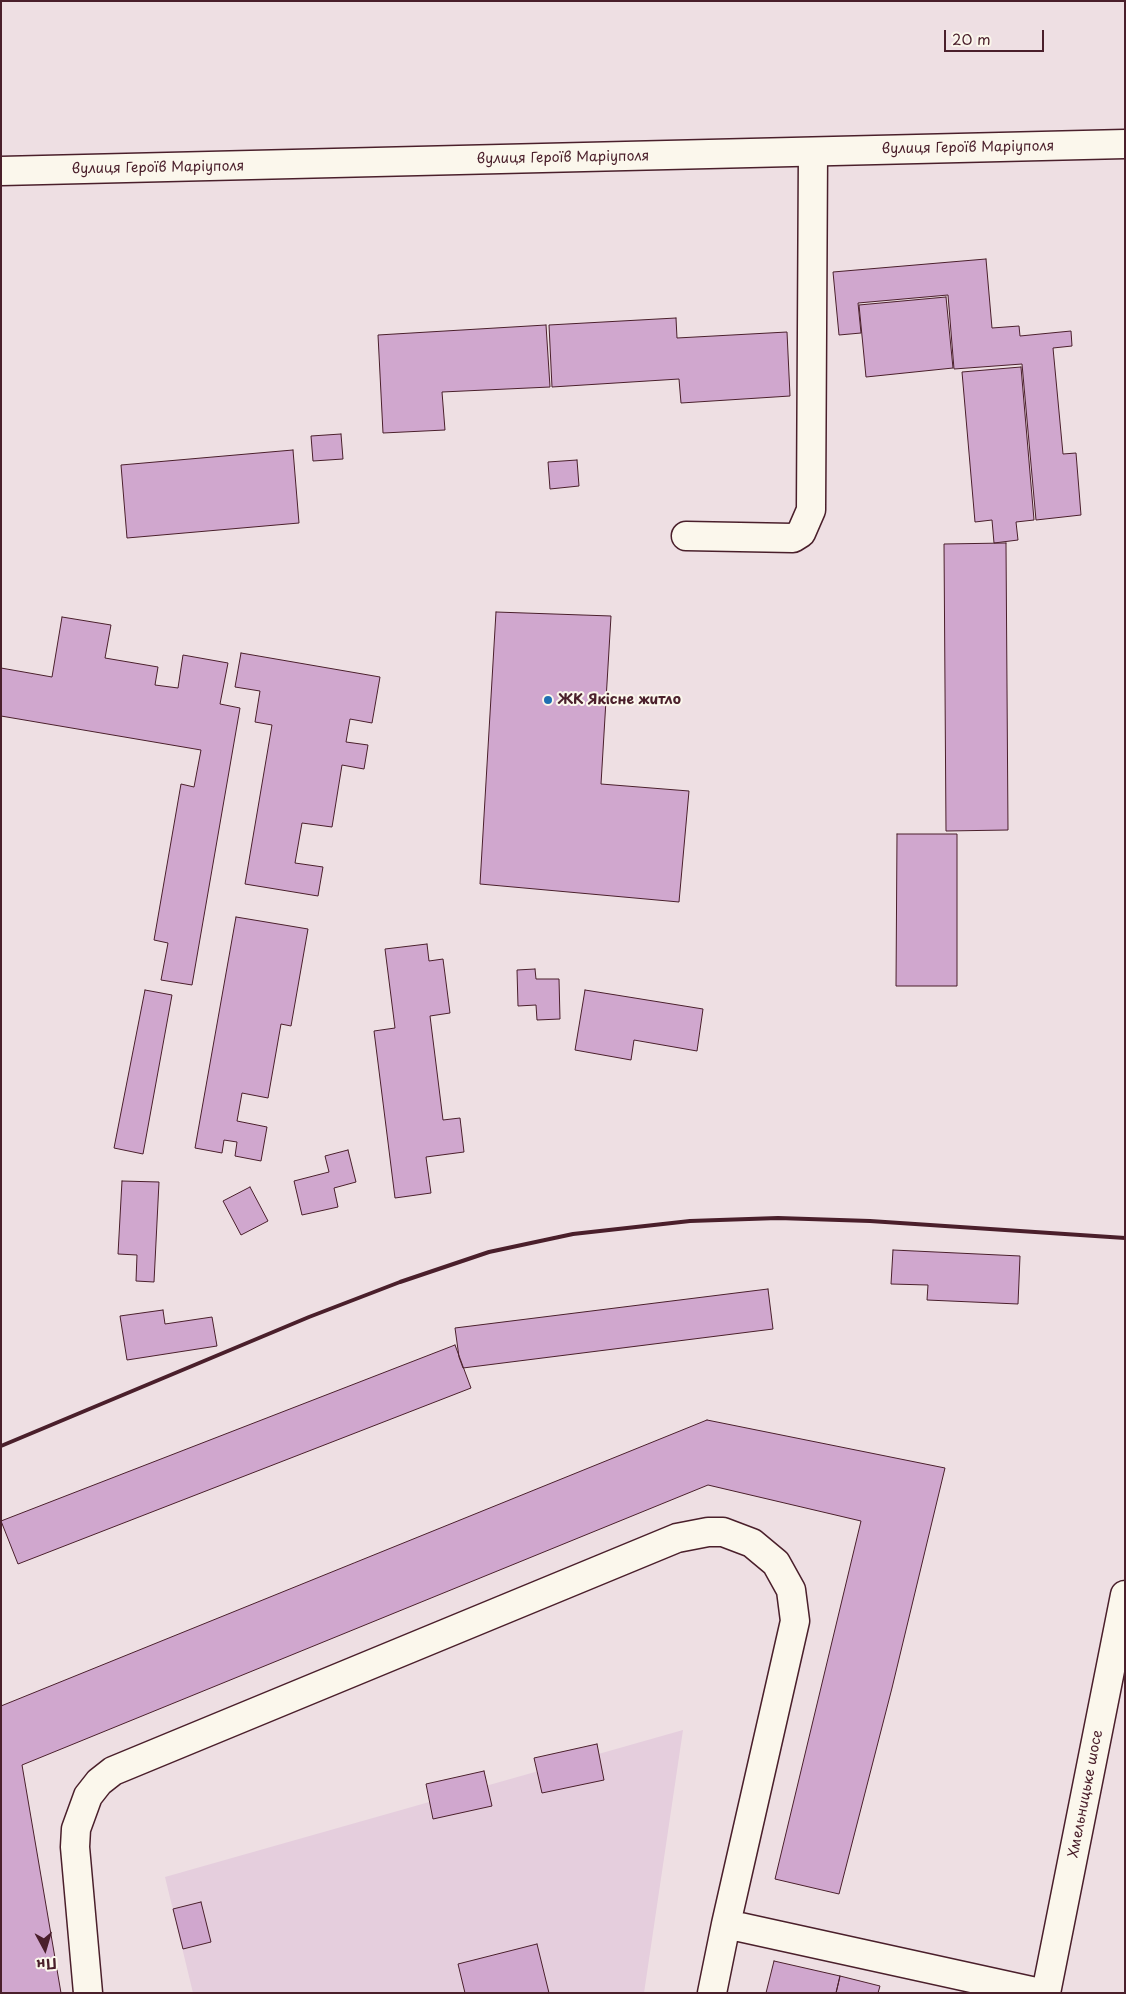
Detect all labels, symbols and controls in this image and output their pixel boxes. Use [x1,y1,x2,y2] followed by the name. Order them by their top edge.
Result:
[946,20,1046,52] scale bar
[952,27,991,50] text: 20 m
[882,138,1054,158] street label: вулиця Героїв Маріуполя
[477,148,649,168] street label: вулиця Героїв Маріуполя
[72,158,244,178] street label: вулиця Героїв Маріуполя
[558,692,681,708] place label: ЖК Якісне житло
[542,694,554,706] marker: ЖК Якісне житло
[1065,1729,1107,1859] street label: Хмельницьке шосе
[20,1924,70,1974] north arrow
[35,1953,58,1976] text: Пн

